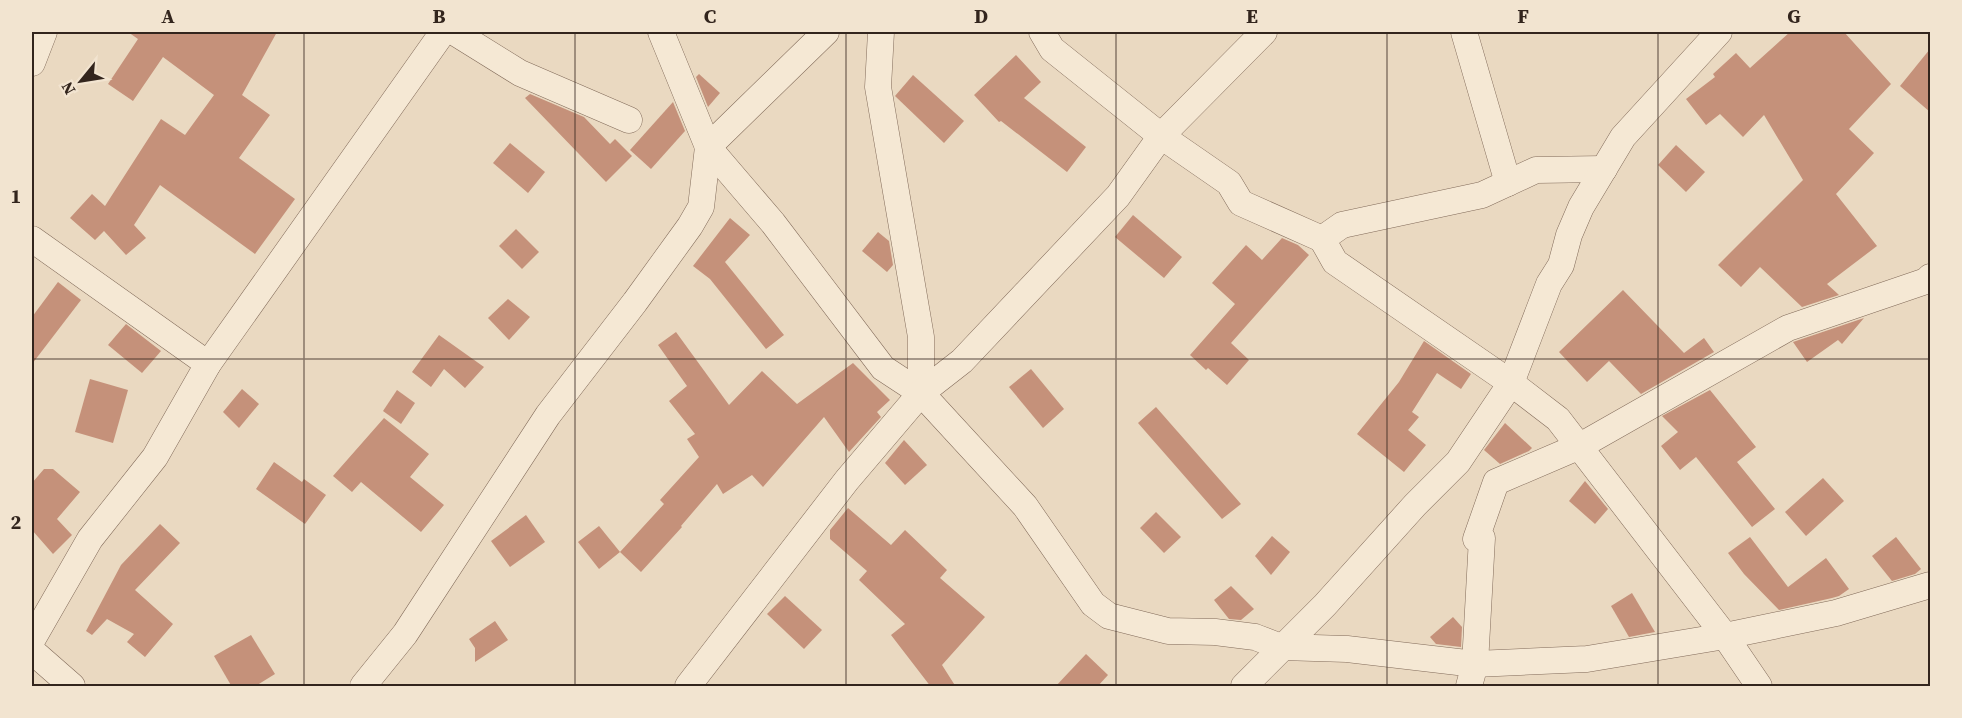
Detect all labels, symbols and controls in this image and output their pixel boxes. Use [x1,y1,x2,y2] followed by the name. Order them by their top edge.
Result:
[161,2,175,30] text: A
[432,2,446,30] text: B
[704,2,716,30] text: C
[974,2,988,30] text: D
[1246,2,1258,30] text: E
[1517,2,1529,30] text: F
[1787,2,1801,30] text: G
[51,51,111,111] north arrow
[55,78,80,99] text: N
[11,182,21,210] text: 1
[11,508,22,536] text: 2

